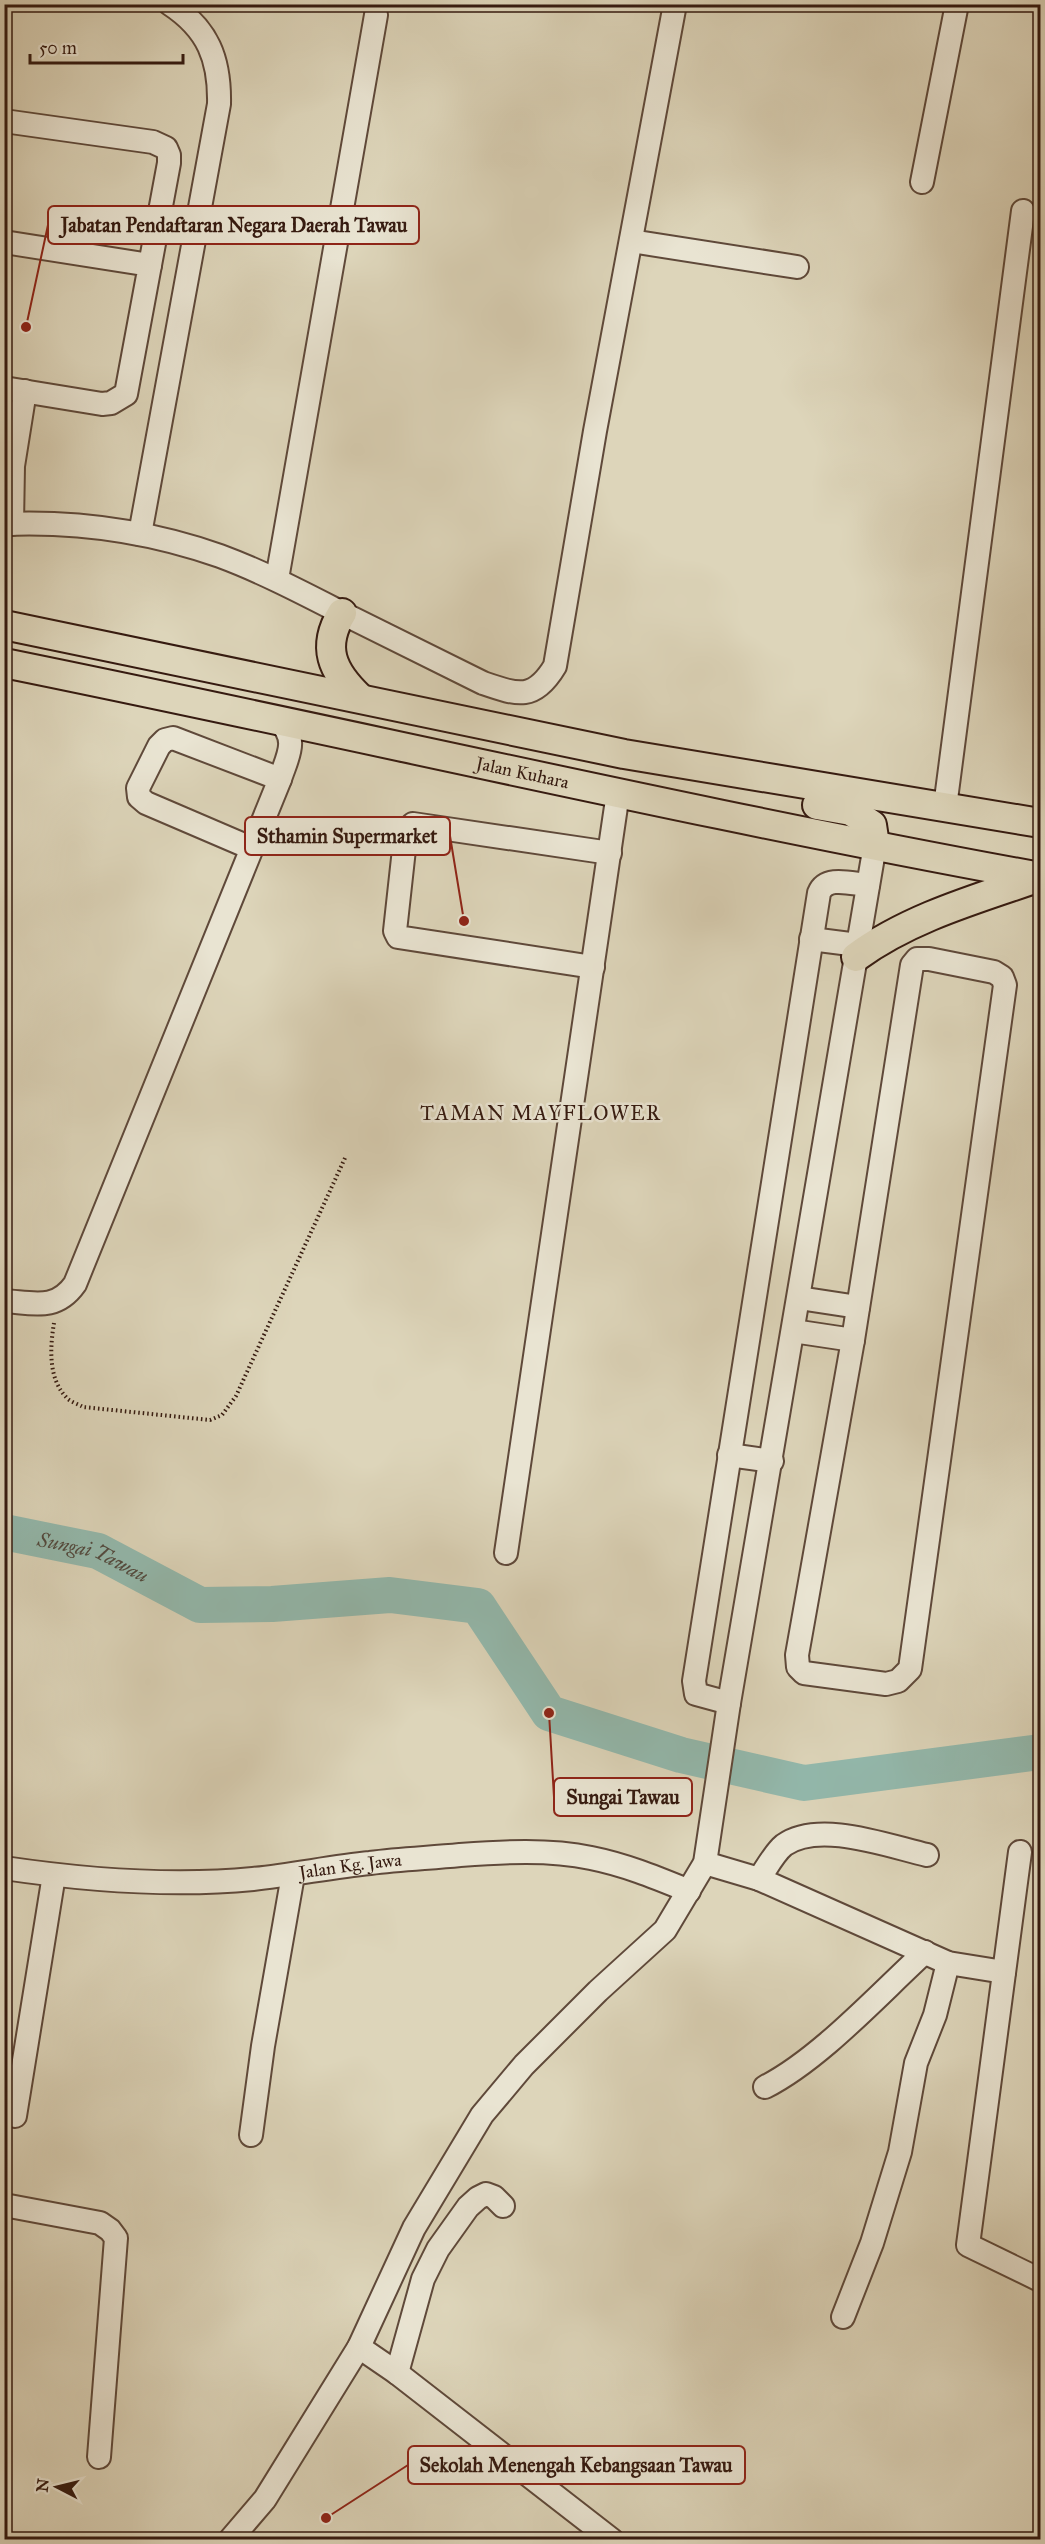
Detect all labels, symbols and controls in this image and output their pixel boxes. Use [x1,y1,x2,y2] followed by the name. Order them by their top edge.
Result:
[30,27,183,65] scale bar
[39,37,77,59] text: 50 m
[48,206,419,244] callout: Jabatan Pendaftaran Negara Daerah Tawau
[58,213,408,239] text: Jabatan Pendaftaran Negara Daerah Tawau
[472,752,571,793] street label: Jalan Kuhara
[245,817,450,855] callout: Sthamin Supermarket
[257,824,438,849] text: Sthamin Supermarket
[420,1101,662,1125] district label: TAMAN MAYFLOWER
[35,1527,153,1588] water label: Sungai Tawau
[554,1778,692,1816] callout: Sungai Tawau
[566,1785,680,1810] text: Sungai Tawau
[296,1849,403,1885] street label: Jalan Kg. Jawa
[408,2446,745,2484] callout: Sekolah Menengah Kebangsaan Tawau
[419,2453,733,2478] text: Sekolah Menengah Kebangsaan Tawau
[27,2457,87,2517] north arrow
[32,2477,53,2493] text: N

